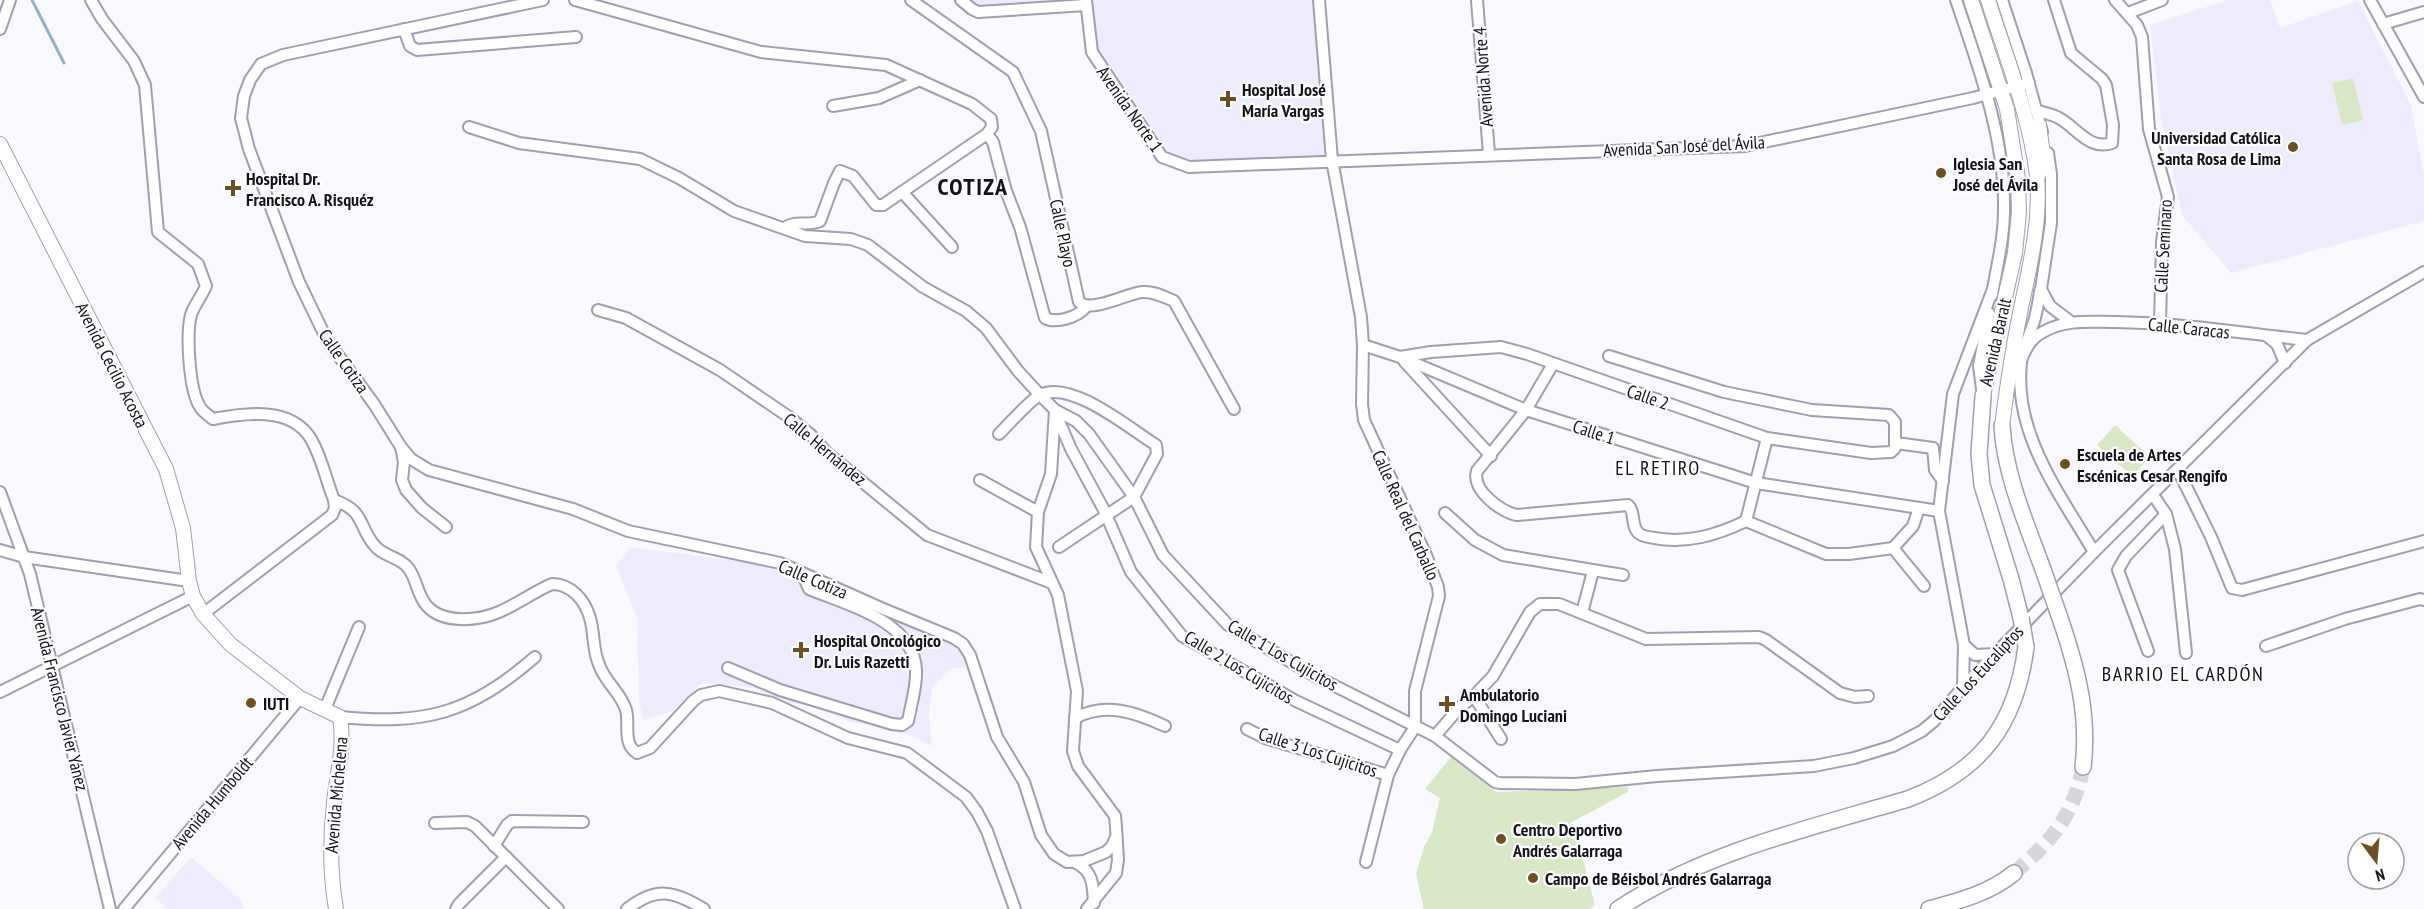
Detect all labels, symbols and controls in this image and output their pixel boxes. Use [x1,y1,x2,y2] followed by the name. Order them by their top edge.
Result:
[1468,26,1498,128] street label: Avenida Norte 4
[1092,61,1168,157] street label: Avenida Norte 1
[1242,78,1326,122] place label: Hospital José María Vargas
[1219,90,1237,108] marker: Hospital José María Vargas
[2151,126,2281,170] place label: Universidad Católica Santa Rosa de Lima
[1602,130,1766,162] street label: Avenida San José del Ávila
[2286,140,2300,154] marker: Universidad Católica Santa Rosa de Lima
[1952,152,2038,196] place label: Iglesia San José del Ávila
[1934,166,1948,180] marker: Iglesia San José del Ávila
[246,167,374,211] place label: Hospital Dr. Francisco A. Risquéz
[937,171,1009,202] district label: COTIZA
[224,179,242,197] marker: Hospital Dr. Francisco A. Risquéz
[1045,197,1081,269] street label: Calle Playo
[2149,199,2177,293] street label: Calle Seminaro
[1974,296,2016,388] street label: Avenida Baralt
[70,298,154,432] street label: Avenida Cecilio Acosta
[2147,312,2231,344] street label: Calle Caracas
[314,325,374,397] street label: Calle Cotiza
[1624,379,1672,415] street label: Calle 2
[779,408,871,490] street label: Calle Hernández
[1570,414,1618,450] street label: Calle 1
[2077,443,2228,487] place label: Escuela de Artes Escénicas Cesar Rengifo
[1367,446,1445,584] street label: Calle Real del Carballo
[1615,455,1701,481] district label: EL RETIRO
[2058,457,2072,471] marker: Escuela de Artes Escénicas Cesar Rengifo
[775,554,851,604] street label: Calle Cotiza
[26,605,94,793] street label: Avenida Francisco Javier Yánez
[1224,614,1342,696] street label: Calle 1 Los Cujicitos
[1928,620,2028,726] street label: Calle Los Eucaliptos
[1180,625,1298,709] street label: Calle 2 Los Cujicitos
[814,629,941,673] place label: Hospital Oncológico Dr. Luis Razetti
[792,641,810,659] marker: Hospital Oncológico Dr. Luis Razetti
[2102,661,2264,687] district label: BARRIO EL CARDÓN
[1459,683,1567,727] place label: Ambulatorio Domingo Luciani
[263,692,289,715] place label: IUTI
[1438,695,1456,713] marker: Ambulatorio Domingo Luciani
[244,696,258,710] marker: IUTI
[1256,722,1380,782] street label: Calle 3 Los Cujicitos
[319,736,353,854] street label: Avenida Michelena
[166,752,258,854] street label: Avenida Humboldt
[1512,818,1623,862] place label: Centro Deportivo Andrés Galarraga
[2346,831,2406,891] north arrow
[1494,832,1508,846] marker: Centro Deportivo Andrés Galarraga
[2373,865,2387,886] text: N
[1545,867,1771,890] place label: Campo de Béisbol Andrés Galarraga
[1526,871,1540,885] marker: Campo de Béisbol Andrés Galarraga

